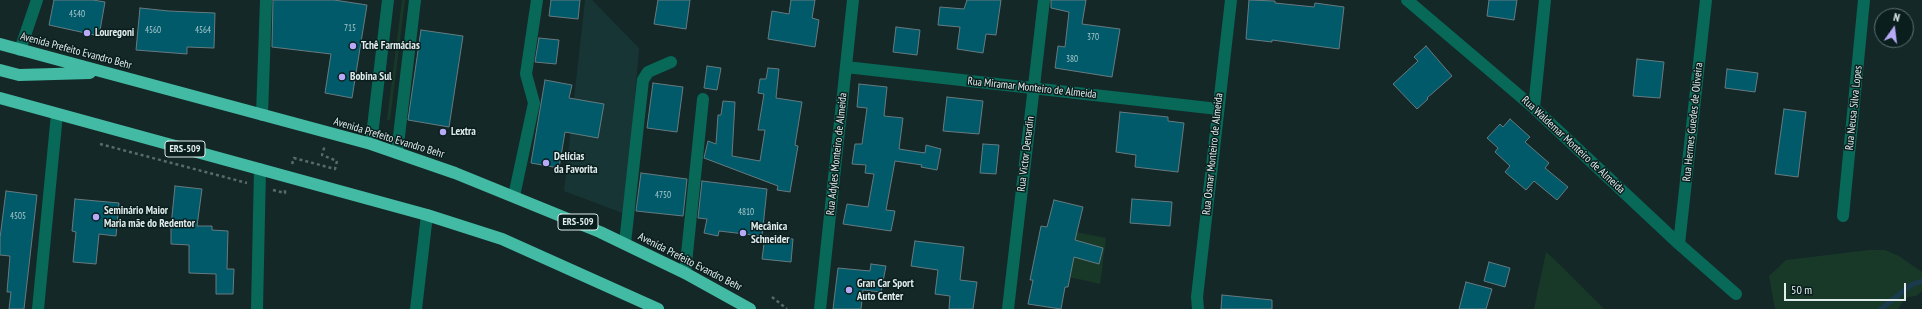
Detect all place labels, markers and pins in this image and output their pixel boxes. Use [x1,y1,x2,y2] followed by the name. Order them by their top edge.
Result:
[95,26,134,40] place label: Louregoni
[82,28,92,38] marker: Louregoni
[361,39,420,53] place label: Tchê Farmácias
[348,41,358,51] marker: Tchê Farmácias
[350,70,392,84] place label: Bobina Sul
[337,72,347,82] marker: Bobina Sul
[451,125,476,139] place label: Lextra
[438,127,448,137] marker: Lextra
[554,150,598,176] place label: Delícias da Favorita
[541,158,551,168] marker: Delícias da Favorita
[104,204,195,230] place label: Seminário Maior Maria mãe do Redentor
[91,212,101,222] marker: Seminário Maior Maria mãe do Redentor
[751,220,790,246] place label: Mecânica Schneider
[738,228,748,238] marker: Mecânica Schneider
[857,277,914,303] place label: Gran Car Sport Auto Center
[844,285,854,295] marker: Gran Car Sport Auto Center

